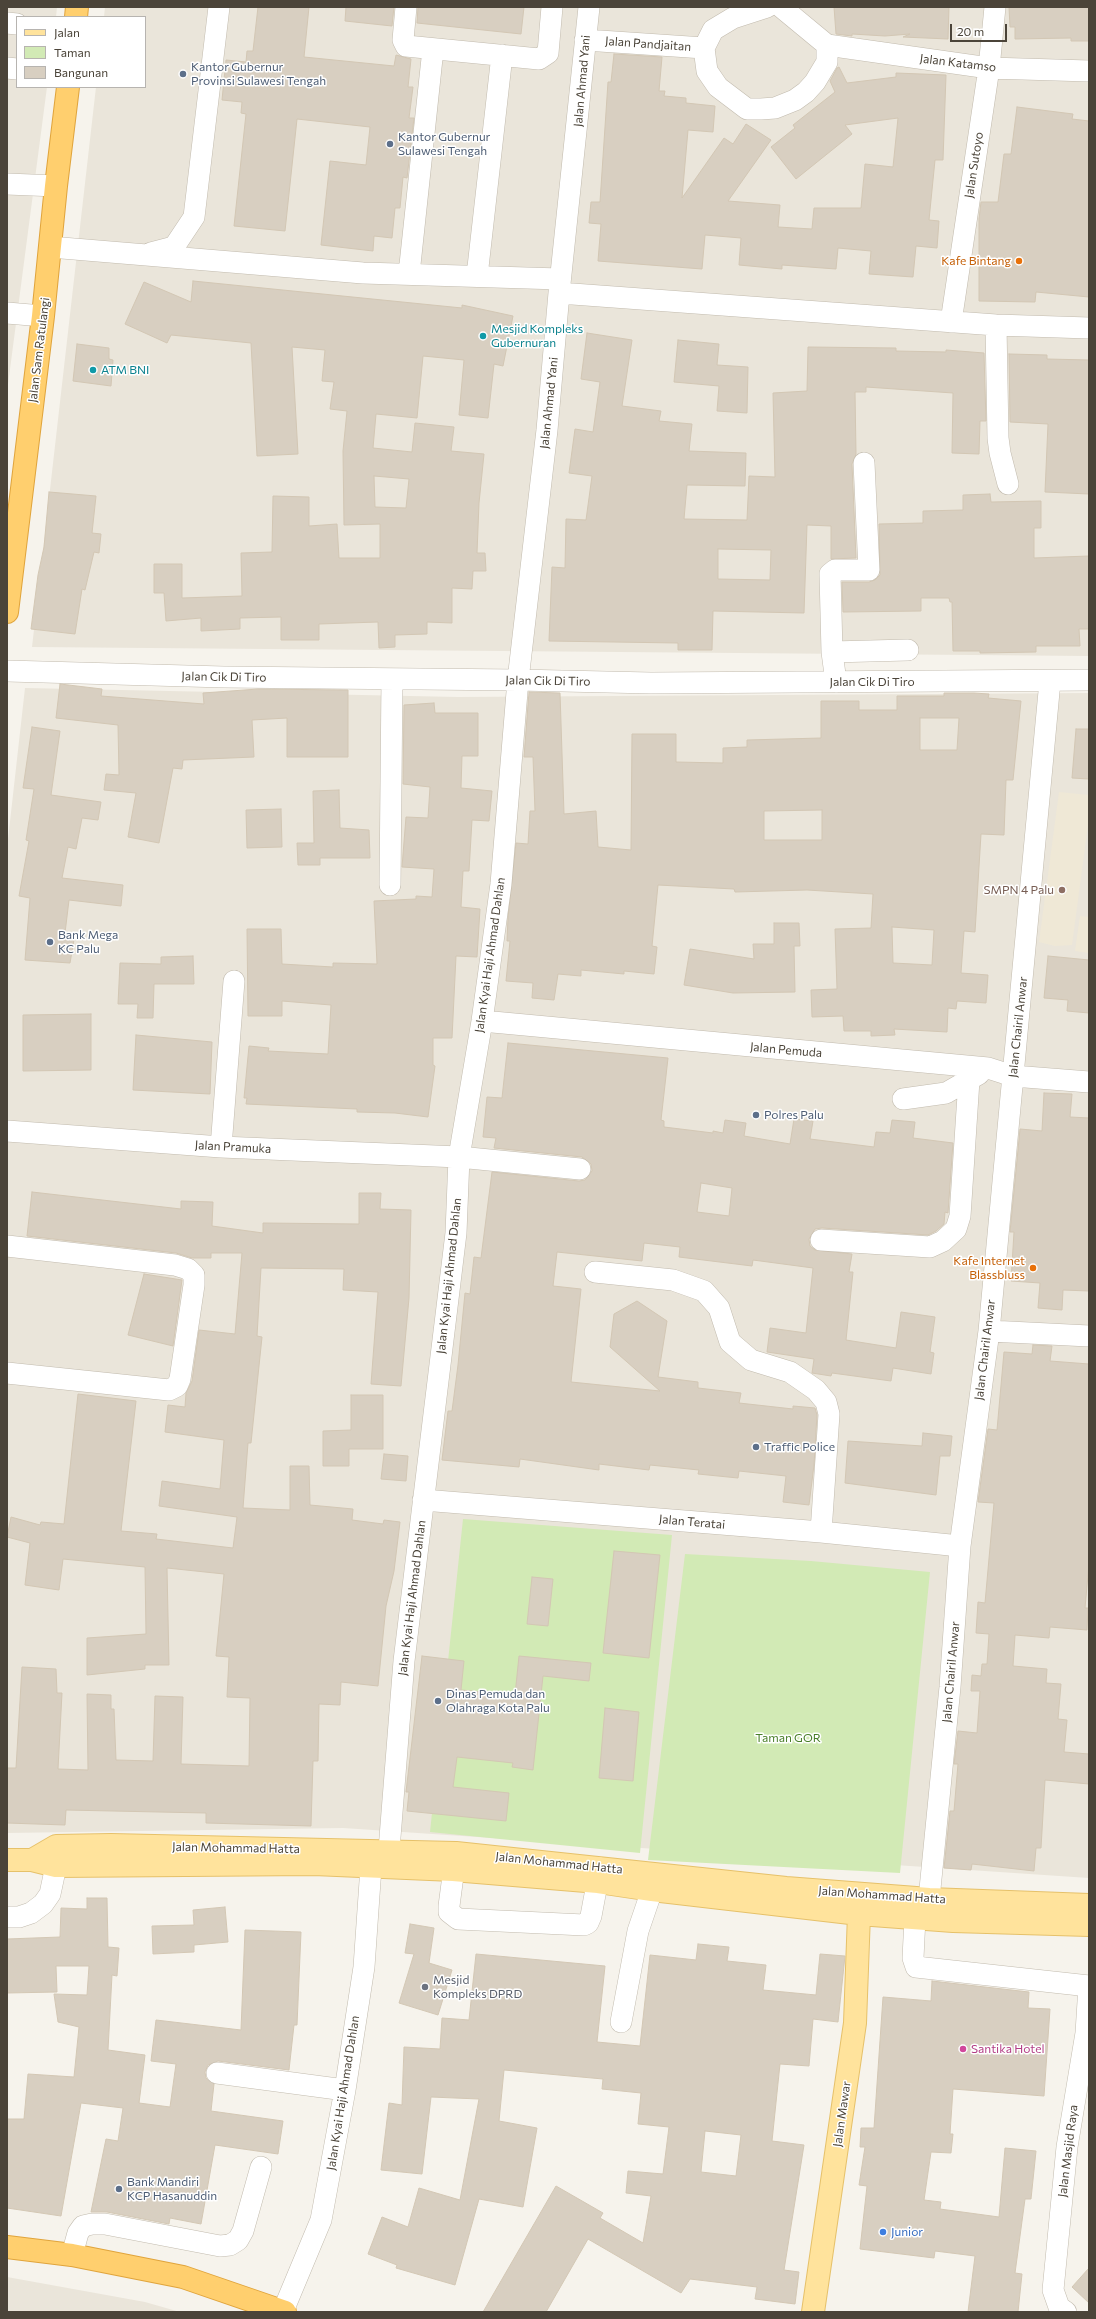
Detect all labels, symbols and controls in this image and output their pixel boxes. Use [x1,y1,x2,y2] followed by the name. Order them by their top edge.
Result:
[16,16,146,88] legend
[952,16,1009,42] scale bar
[957,24,984,38] text: 20 m
[54,25,80,39] text: Jalan
[571,34,593,128] street label: Jalan Ahmad Yani
[604,34,692,54] street label: Jalan Pandjaitan
[54,45,91,59] text: Taman
[919,51,997,75] street label: Jalan Katamso
[191,60,326,88] place label: Kantor Gubernur Provinsi Sulawesi Tengah
[54,65,108,79] text: Bangunan
[178,69,188,79] marker: Kantor Gubernur Provinsi Sulawesi Tengah
[398,130,490,158] place label: Kantor Gubernur Sulawesi Tengah
[962,131,986,199] street label: Jalan Sutoyo
[385,139,395,149] marker: Kantor Gubernur Sulawesi Tengah
[941,254,1011,268] place label: Kafe Bintang
[1014,256,1024,266] marker: Kafe Bintang
[25,296,53,404] street label: Jalan Sam Ratulangi
[491,322,583,350] place label: Mesjid Kompleks Gubernuran
[478,331,488,341] marker: Mesjid Kompleks Gubernuran
[537,356,561,450] street label: Jalan Ahmad Yani
[101,363,149,377] place label: ATM BNI
[88,365,98,375] marker: ATM BNI
[181,669,267,685] street label: Jalan Cik Di Tiro
[505,673,591,689] street label: Jalan Cik Di Tiro
[829,675,915,689] street label: Jalan Cik Di Tiro
[472,876,508,1034] street label: Jalan Kyai Haji Ahmad Dahlan
[984,883,1054,897] place label: SMPN 4 Palu
[1057,885,1067,895] marker: SMPN 4 Palu
[58,928,118,956] place label: Bank Mega KC Palu
[45,937,55,947] marker: Bank Mega KC Palu
[1006,976,1030,1078] street label: Jalan Chairil Anwar
[749,1040,823,1060] street label: Jalan Pemuda
[764,1108,824,1122] place label: Polres Palu
[751,1110,761,1120] marker: Polres Palu
[194,1138,272,1156] street label: Jalan Pramuka
[434,1197,464,1355] street label: Jalan Kyai Haji Ahmad Dahlan
[953,1254,1025,1282] place label: Kafe Internet Blassbluss
[1028,1263,1038,1273] marker: Kafe Internet Blassbluss
[972,1299,998,1401] street label: Jalan Chairil Anwar
[764,1440,835,1454] place label: Traffic Police
[751,1442,761,1452] marker: Traffic Police
[658,1512,726,1532] street label: Jalan Teratai
[395,1519,429,1677] street label: Jalan Kyai Haji Ahmad Dahlan
[939,1621,963,1723] street label: Jalan Chairil Anwar
[446,1687,550,1715] place label: Dinas Pemuda dan Olahraga Kota Palu
[433,1696,443,1706] marker: Dinas Pemuda dan Olahraga Kota Palu
[755,1731,821,1745] park label: Taman GOR
[172,1840,300,1856] street label: Jalan Mohammad Hatta
[495,1849,623,1877] street label: Jalan Mohammad Hatta
[818,1883,946,1907] street label: Jalan Mohammad Hatta
[433,1973,522,2001] place label: Mesjid Kompleks DPRD
[420,1982,430,1992] marker: Mesjid Kompleks DPRD
[324,2014,362,2172] street label: Jalan Kyai Haji Ahmad Dahlan
[971,2042,1045,2056] place label: Santika Hotel
[958,2044,968,2054] marker: Santika Hotel
[830,2080,854,2148] street label: Jalan Mawar
[1055,2104,1081,2198] street label: Jalan Masjid Raya
[127,2175,217,2203] place label: Bank Mandiri KCP Hasanuddin
[114,2184,124,2194] marker: Bank Mandiri KCP Hasanuddin
[891,2225,923,2239] place label: Junior
[878,2227,888,2237] marker: Junior

